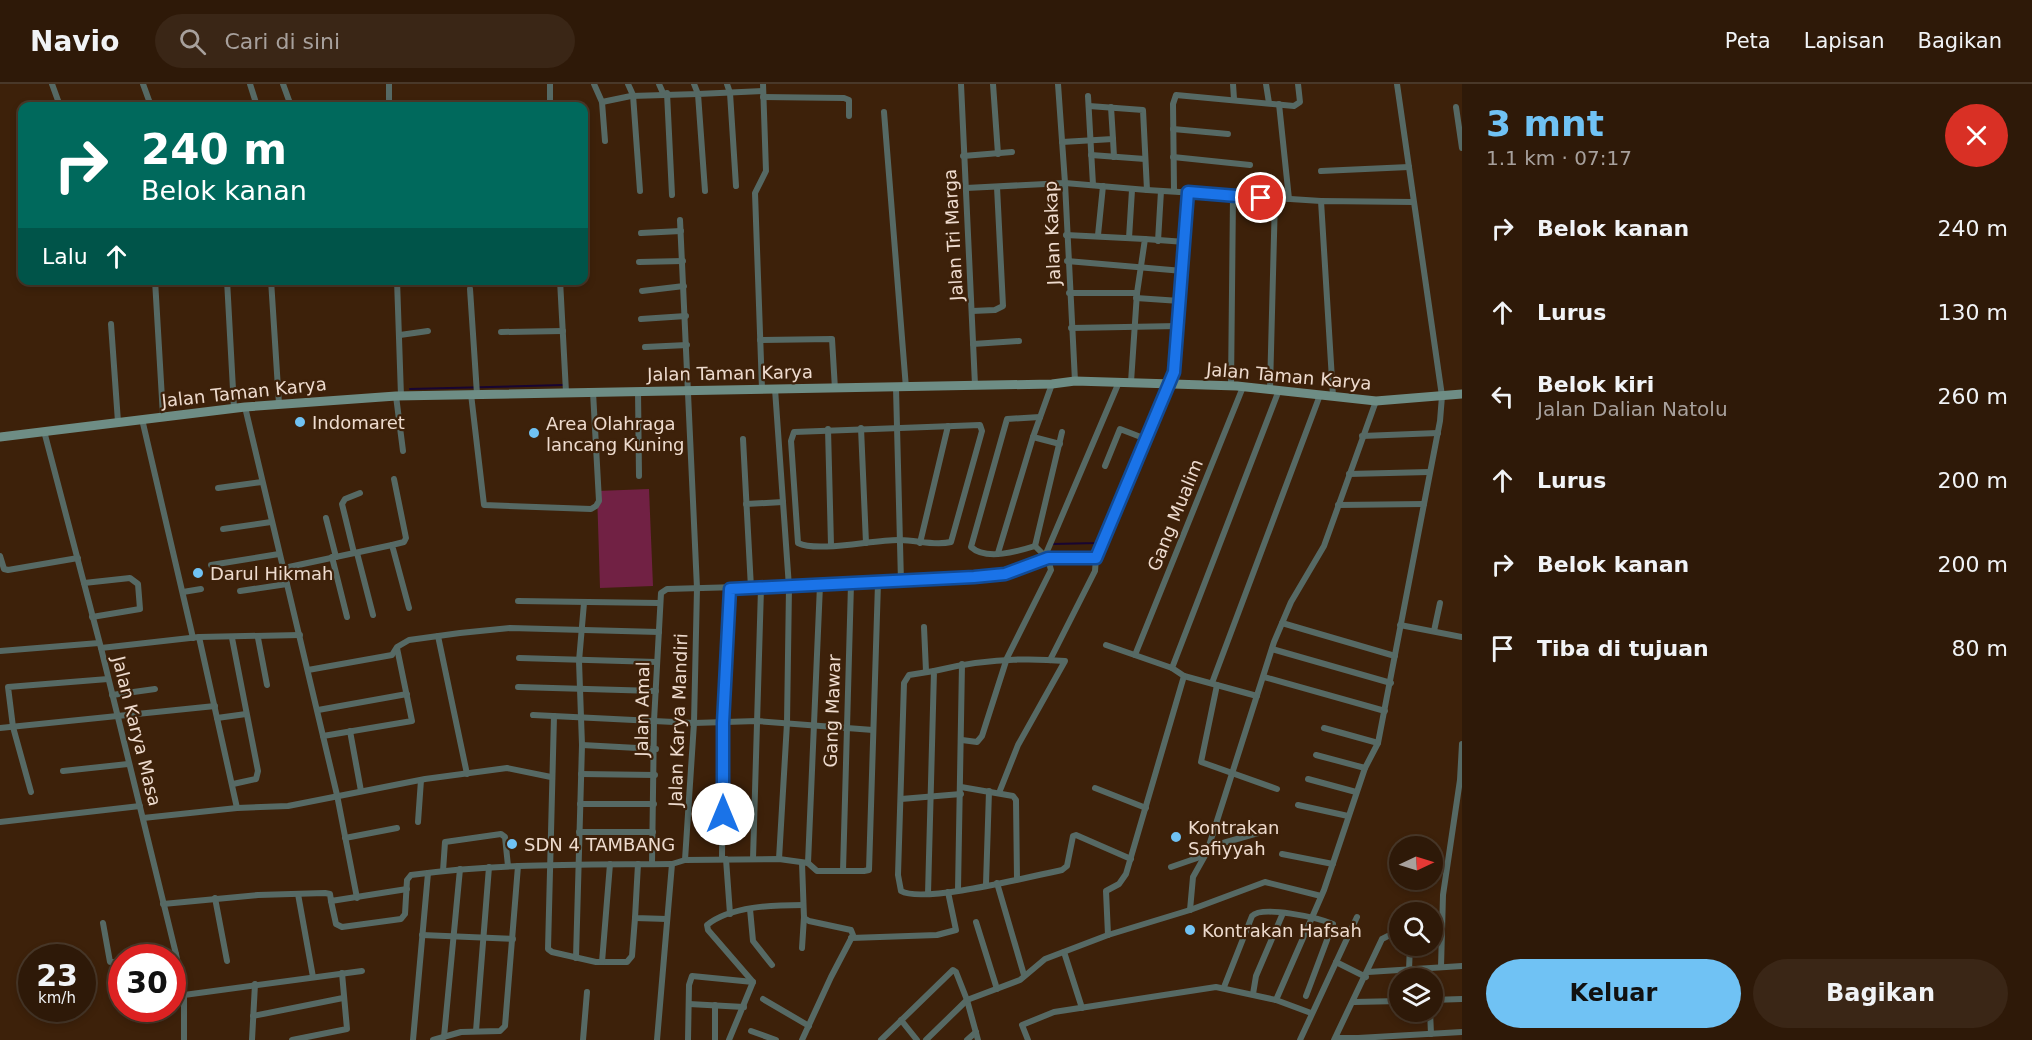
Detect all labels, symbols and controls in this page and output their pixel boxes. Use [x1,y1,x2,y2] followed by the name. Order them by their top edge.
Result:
[155,14,575,68] search box
[30,25,119,58] text: Navio
[176,25,209,58] icon: search
[224,29,340,54] text: Cari di sini
[1725,29,1771,53] text: Peta
[1804,29,1885,53] text: Lapisan
[1918,29,2002,53] text: Bagikan
[1486,103,1604,144] text: 3 mnt
[1945,104,2008,167] button: close
[141,125,287,174] text: 240 m
[42,126,120,204] icon: right
[1486,146,1632,170] text: 1.1 km · 07:17
[939,169,967,302] street label: Jalan Tri Marga
[1235,172,1286,223] pin
[141,175,307,206] text: Belok kanan
[1040,180,1064,287] street label: Jalan Kakap
[1244,181,1277,214] icon: arrive
[1486,212,1519,245] icon: right
[1537,216,1689,241] text: Belok kanan
[1938,216,2008,241] text: 240 m
[100,240,133,273] icon: ahead
[42,244,88,269] text: Lalu
[1486,296,1519,329] icon: ahead
[1537,300,1606,325] text: Lurus
[1938,300,2008,325] text: 130 m
[1204,358,1373,394] street label: Jalan Taman Karya
[646,361,813,385] street label: Jalan Taman Karya
[1537,372,1654,397] text: Belok kiri
[159,373,328,411] street label: Jalan Taman Karya
[1486,380,1519,413] icon: left
[1938,384,2008,409] text: 260 m
[1537,397,1728,421] text: Jalan Dalian Natolu
[312,412,405,433] place label: Indomaret
[546,413,684,455] place label: Area Olahraga lancang Kuning
[293,415,307,429] marker: Indomaret
[527,426,541,440] marker: Area Olahraga lancang Kuning
[1143,456,1207,574] street label: Gang Mualim
[1486,464,1519,497] icon: ahead
[1537,468,1606,493] text: Lurus
[1938,468,2008,493] text: 200 m
[1486,548,1519,581] icon: right
[1537,552,1689,577] text: Belok kanan
[1938,552,2008,577] text: 200 m
[210,563,333,584] place label: Darul Hikmah
[191,566,205,580] marker: Darul Hikmah
[1486,632,1519,665] icon: arrive
[664,633,692,808] street label: Jalan Karya Mandiri
[1537,636,1709,661] text: Tiba di tujuan
[1952,636,2008,661] text: 80 m
[108,653,166,808] street label: Jalan Karya Masa
[820,653,844,768] street label: Gang Mawar
[631,661,653,758] street label: Jalan Amal
[691,782,755,846] position arrow
[1188,817,1279,859] place label: Kontrakan Safiyyah
[1169,830,1183,844] marker: Kontrakan Safiyyah
[524,834,675,855] place label: SDN 4 TAMBANG
[1389,836,1443,890] north arrow
[1389,836,1443,1022] map controls
[505,837,519,851] marker: SDN 4 TAMBANG
[1389,902,1443,956] button: search
[1202,920,1362,941] place label: Kontrakan Hafsah
[1183,923,1197,937] marker: Kontrakan Hafsah
[108,944,186,1022] speed limit sign: 30
[36,958,78,993] text: 23
[1486,959,1741,1028] button: Keluar
[1753,959,2008,1028] button: Bagikan
[1389,968,1443,1022] button: layers
[38,989,76,1007] text: km/h

